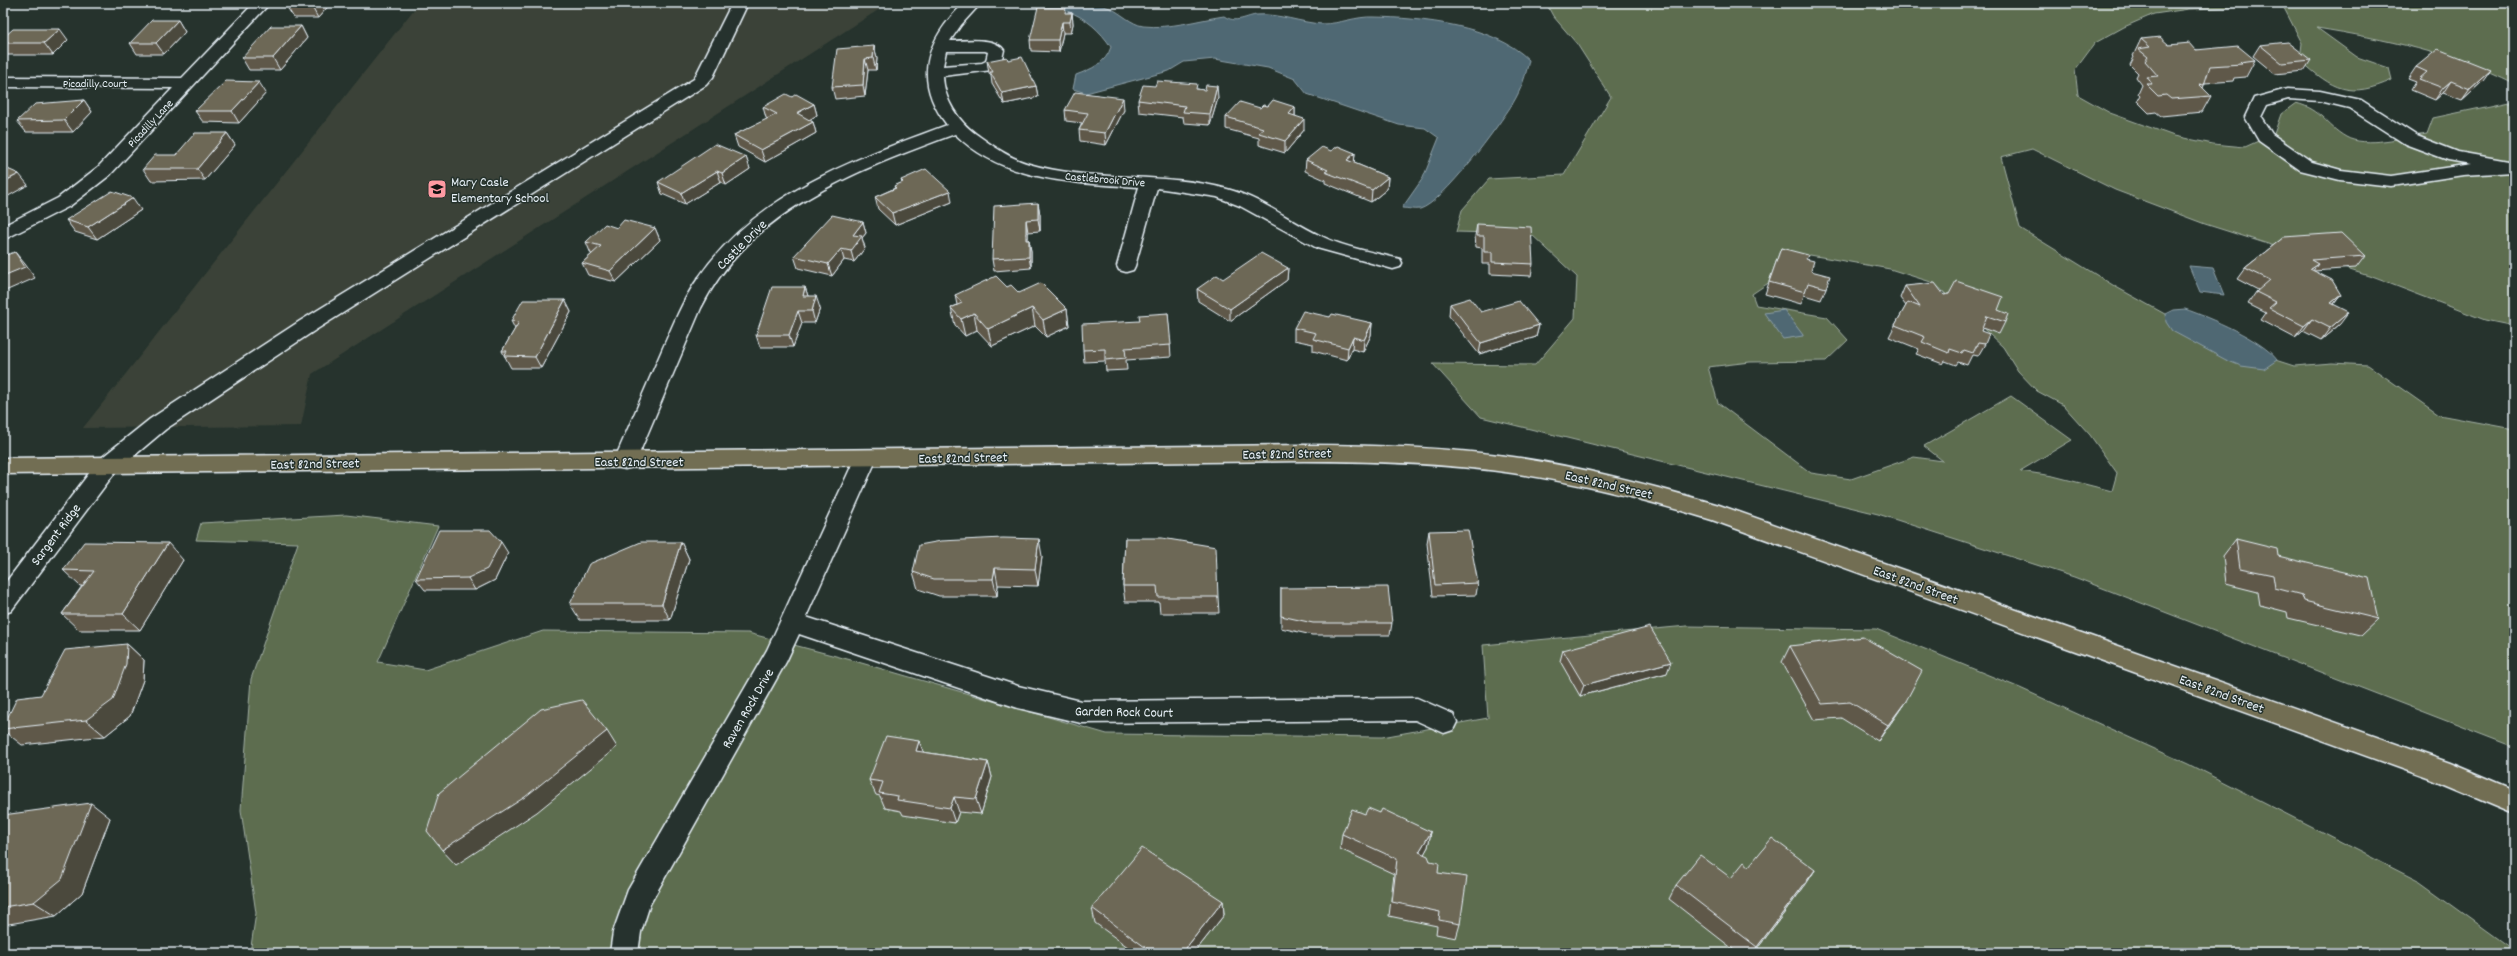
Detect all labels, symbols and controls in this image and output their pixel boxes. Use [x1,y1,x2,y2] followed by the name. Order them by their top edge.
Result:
[63,76,128,93] street label: Picadilly Court
[124,96,178,152] street label: Picadilly Lane
[1064,169,1146,192] street label: Castlebrook Drive
[451,173,550,209] place label: Mary Casle Elementary School
[426,178,448,200] school or university icon: Mary Casle Elementary School
[713,216,772,275] street label: Castle Drive
[1242,444,1332,466] street label: East 82nd Street
[918,448,1008,470] street label: East 82nd Street
[594,453,684,473] street label: East 82nd Street
[270,454,360,476] street label: East 82nd Street
[1563,466,1654,506] street label: East 82nd Street
[27,500,87,570] street label: Sargent Ridge
[1870,561,1961,611] street label: East 82nd Street
[718,665,780,753] street label: Raven Rock Drive
[2176,670,2267,720] street label: East 82nd Street
[1075,702,1173,724] street label: Garden Rock Court

